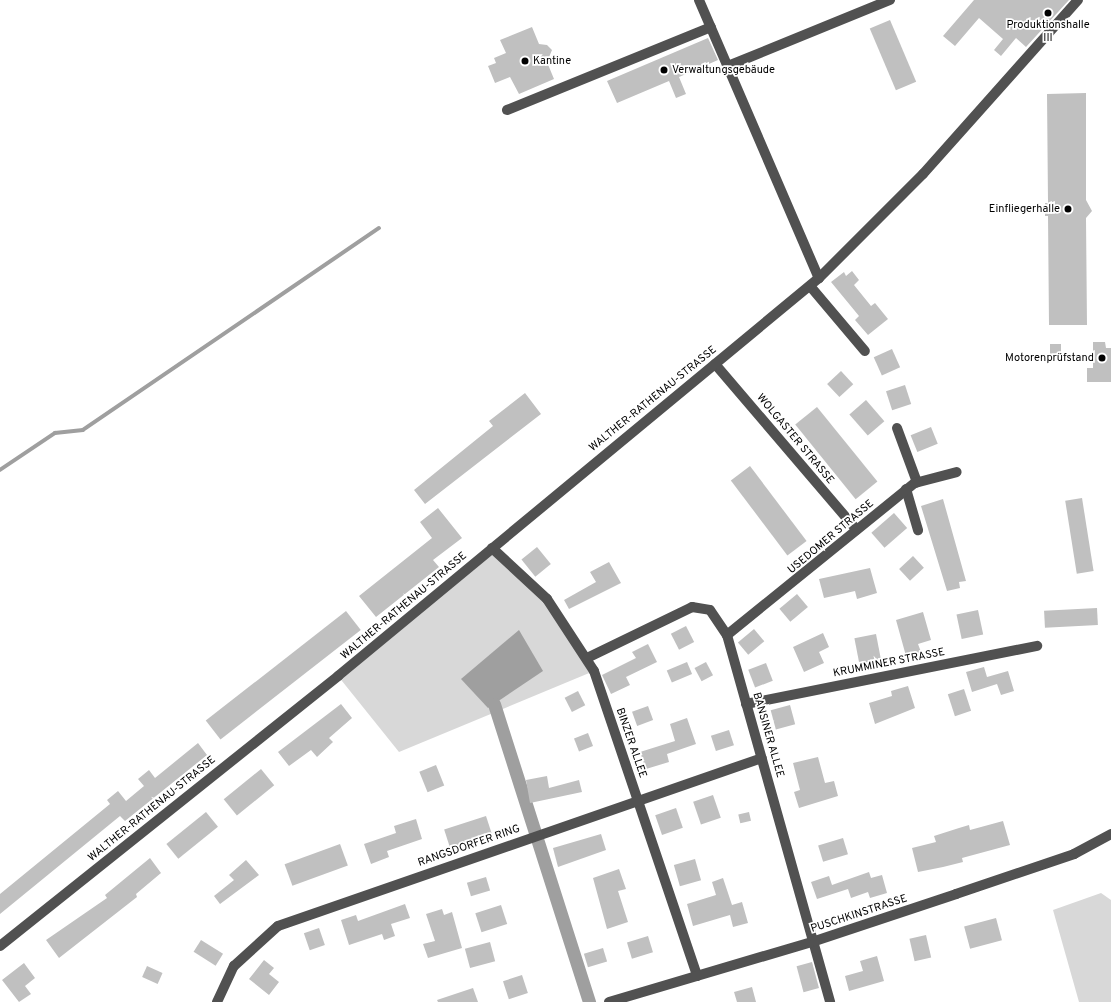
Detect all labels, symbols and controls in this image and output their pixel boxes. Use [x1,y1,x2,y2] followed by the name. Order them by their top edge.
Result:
[1043,8,1053,18] marker: Produktionshalle III
[1006,19,1090,45] place label: Produktionshalle III
[533,54,571,68] place label: Kantine
[520,56,530,66] marker: Kantine
[672,63,775,77] place label: Verwaltungsgebäude
[659,65,669,75] marker: Verwaltungsgebäude
[989,202,1060,216] place label: Einfliegerhalle
[1063,204,1073,214] marker: Einfliegerhalle
[587,343,719,455] street label: WALTHER-RATHENAU-STRASSE
[1005,351,1094,365] place label: Motorenprüfstand
[1097,353,1107,363] marker: Motorenprüfstand
[753,391,837,487] street label: WOLGASTER STRASSE
[785,497,877,577] street label: USEDOMER STRASSE
[338,549,470,663] street label: WALTHER-RATHENAU-STRASSE
[832,646,946,680] street label: KRUMMINER STRASSE
[749,691,787,779] street label: BANSINER ALLEE
[613,706,649,780] street label: BINZER ALLEE
[86,753,218,865] street label: WALTHER-RATHENAU-STRASSE
[416,822,522,870] street label: RANGSDORFER RING
[809,892,909,936] street label: PUSCHKINSTRASSE

